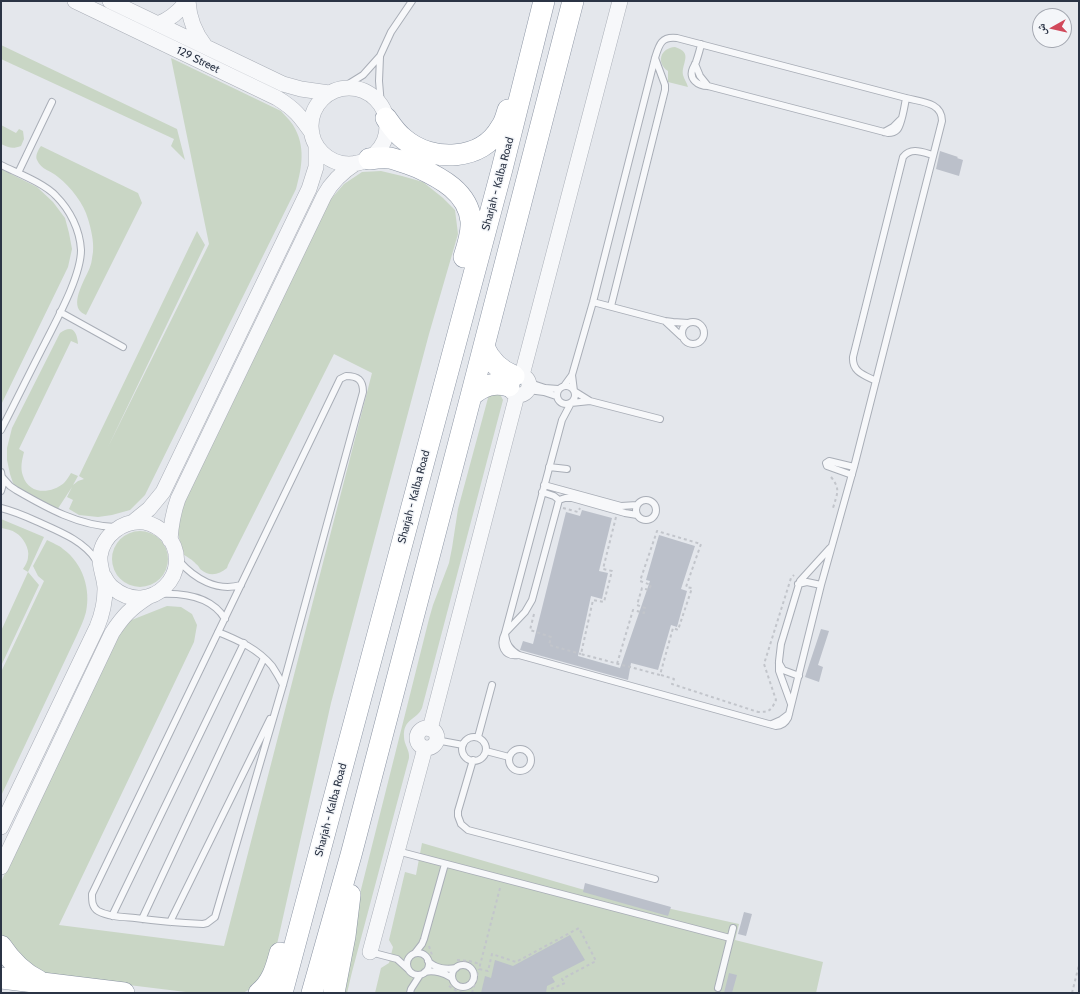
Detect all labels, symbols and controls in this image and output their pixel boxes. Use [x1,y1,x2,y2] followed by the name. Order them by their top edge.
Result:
[1032,8,1072,48] north arrow
[1033,23,1049,36] text: ش
[174,44,222,76] street label: 129 Street
[479,136,517,232] street label: Sharjah - Kalba Road
[395,449,433,545] street label: Sharjah - Kalba Road
[312,762,350,858] street label: Sharjah - Kalba Road

